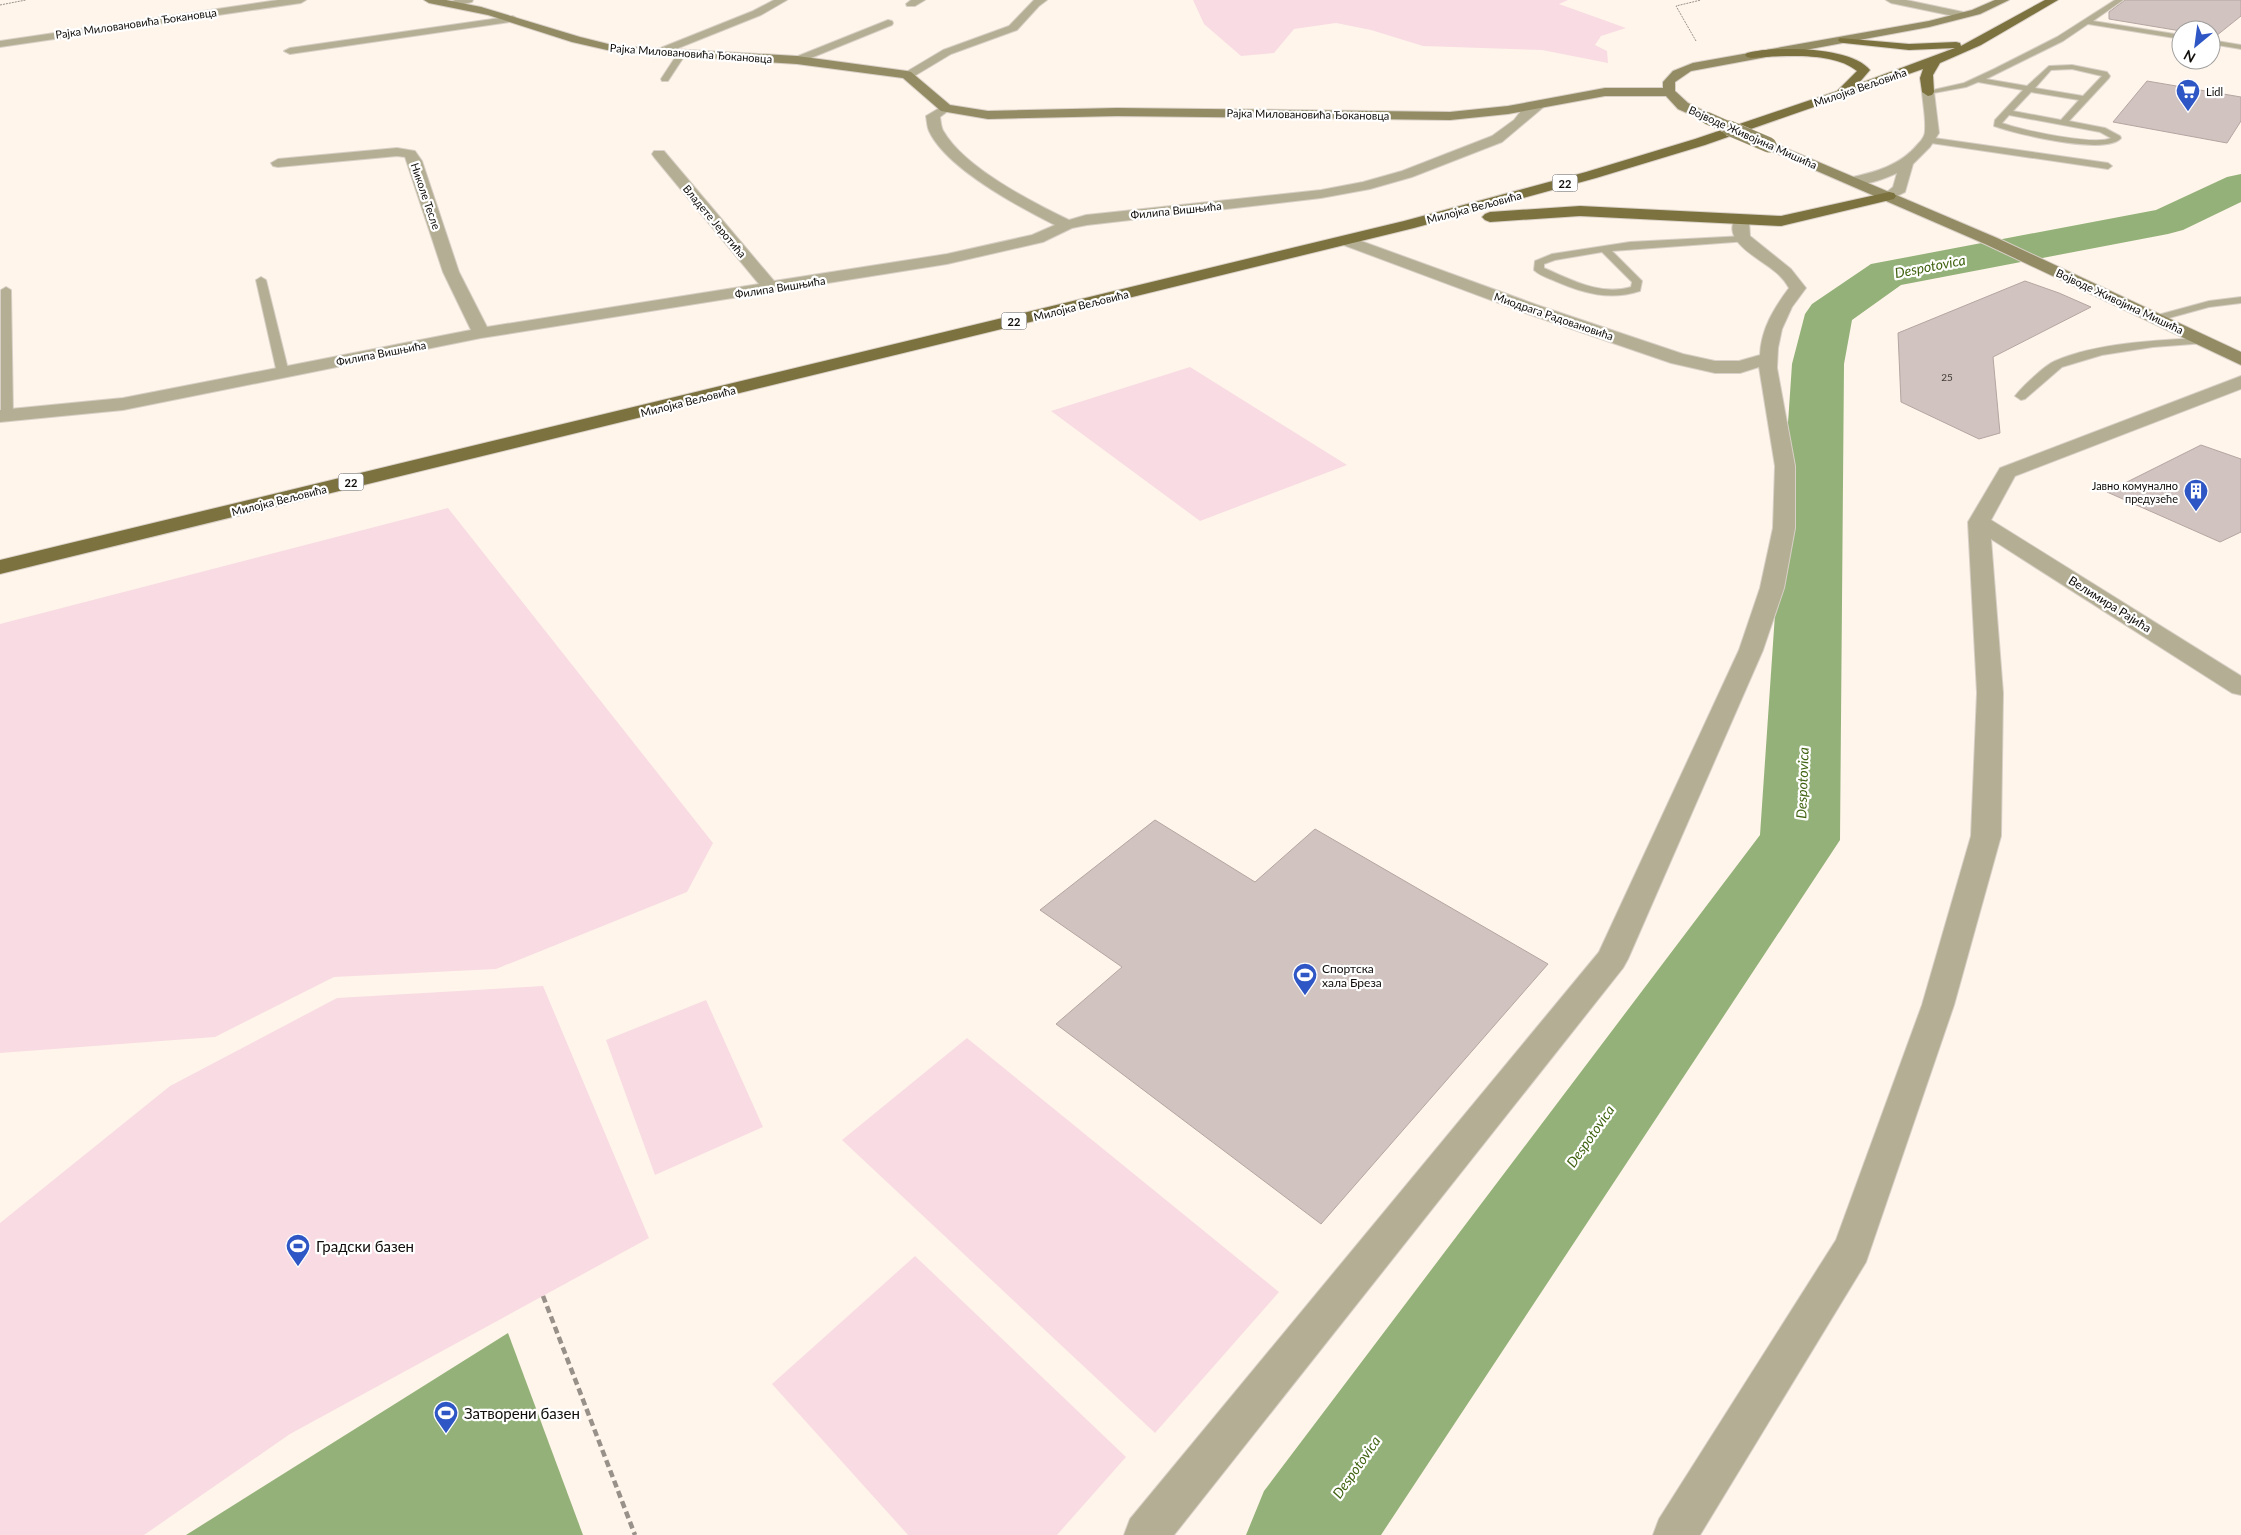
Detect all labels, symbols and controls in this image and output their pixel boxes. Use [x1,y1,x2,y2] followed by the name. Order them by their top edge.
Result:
[55,5,217,41] street label: Рајка Миловановића Ђокановца
[2171,20,2221,70] north arrow
[609,41,773,65] street label: Рајка Миловановића Ђокановца
[2181,47,2198,67] text: N
[1812,65,1908,109] street label: Милојка Вељовића
[2175,78,2201,112] supermarket icon: Lidl
[2206,85,2223,98] place label: Lidl
[1687,103,1819,171] street label: Војводе Живојина Мишића
[1227,106,1389,122] street label: Рајка Миловановића Ђокановца
[409,161,444,231] street label: Николе Тесле
[1552,174,1578,192] road number: 22
[681,182,749,260] street label: Владете Јеротића
[1425,188,1523,226] street label: Милојка Вељовића
[1130,199,1222,221] street label: Филипа Вишњића
[1893,251,1967,281] water label: Despotovica
[2054,266,2186,336] street label: Војводе Живојина Мишића
[734,273,826,301] street label: Филипа Вишњића
[1032,287,1130,323] street label: Милојка Вељовића
[1493,289,1615,343] street label: Миодрага Радовановића
[1002,312,1026,330] road number: 22
[335,338,427,368] street label: Филипа Вишњића
[1941,371,1953,383] house number: 25
[639,383,737,419] street label: Милојка Вељовића
[338,474,364,491] road number: 22
[2183,478,2209,512] building icon: Јавно комунално предузеће
[2092,479,2178,505] place label: Јавно комунално предузеће
[230,482,328,518] street label: Милојка Вељовића
[2066,573,2154,635] street label: Велимира Рајића
[1792,747,1812,819] water label: Despotovica
[1322,961,1382,990] place label: Спортска хала Бреза
[1292,962,1318,996] sports icon: Спортска хала Бреза
[1562,1102,1618,1170] water label: Despotovica
[285,1233,311,1267] sports icon: Градски базен
[316,1237,414,1255] place label: Градски базен
[433,1400,459,1434] sports icon: Затворени базен
[464,1404,580,1422] place label: Затворени базен
[1328,1433,1384,1501] water label: Despotovica

